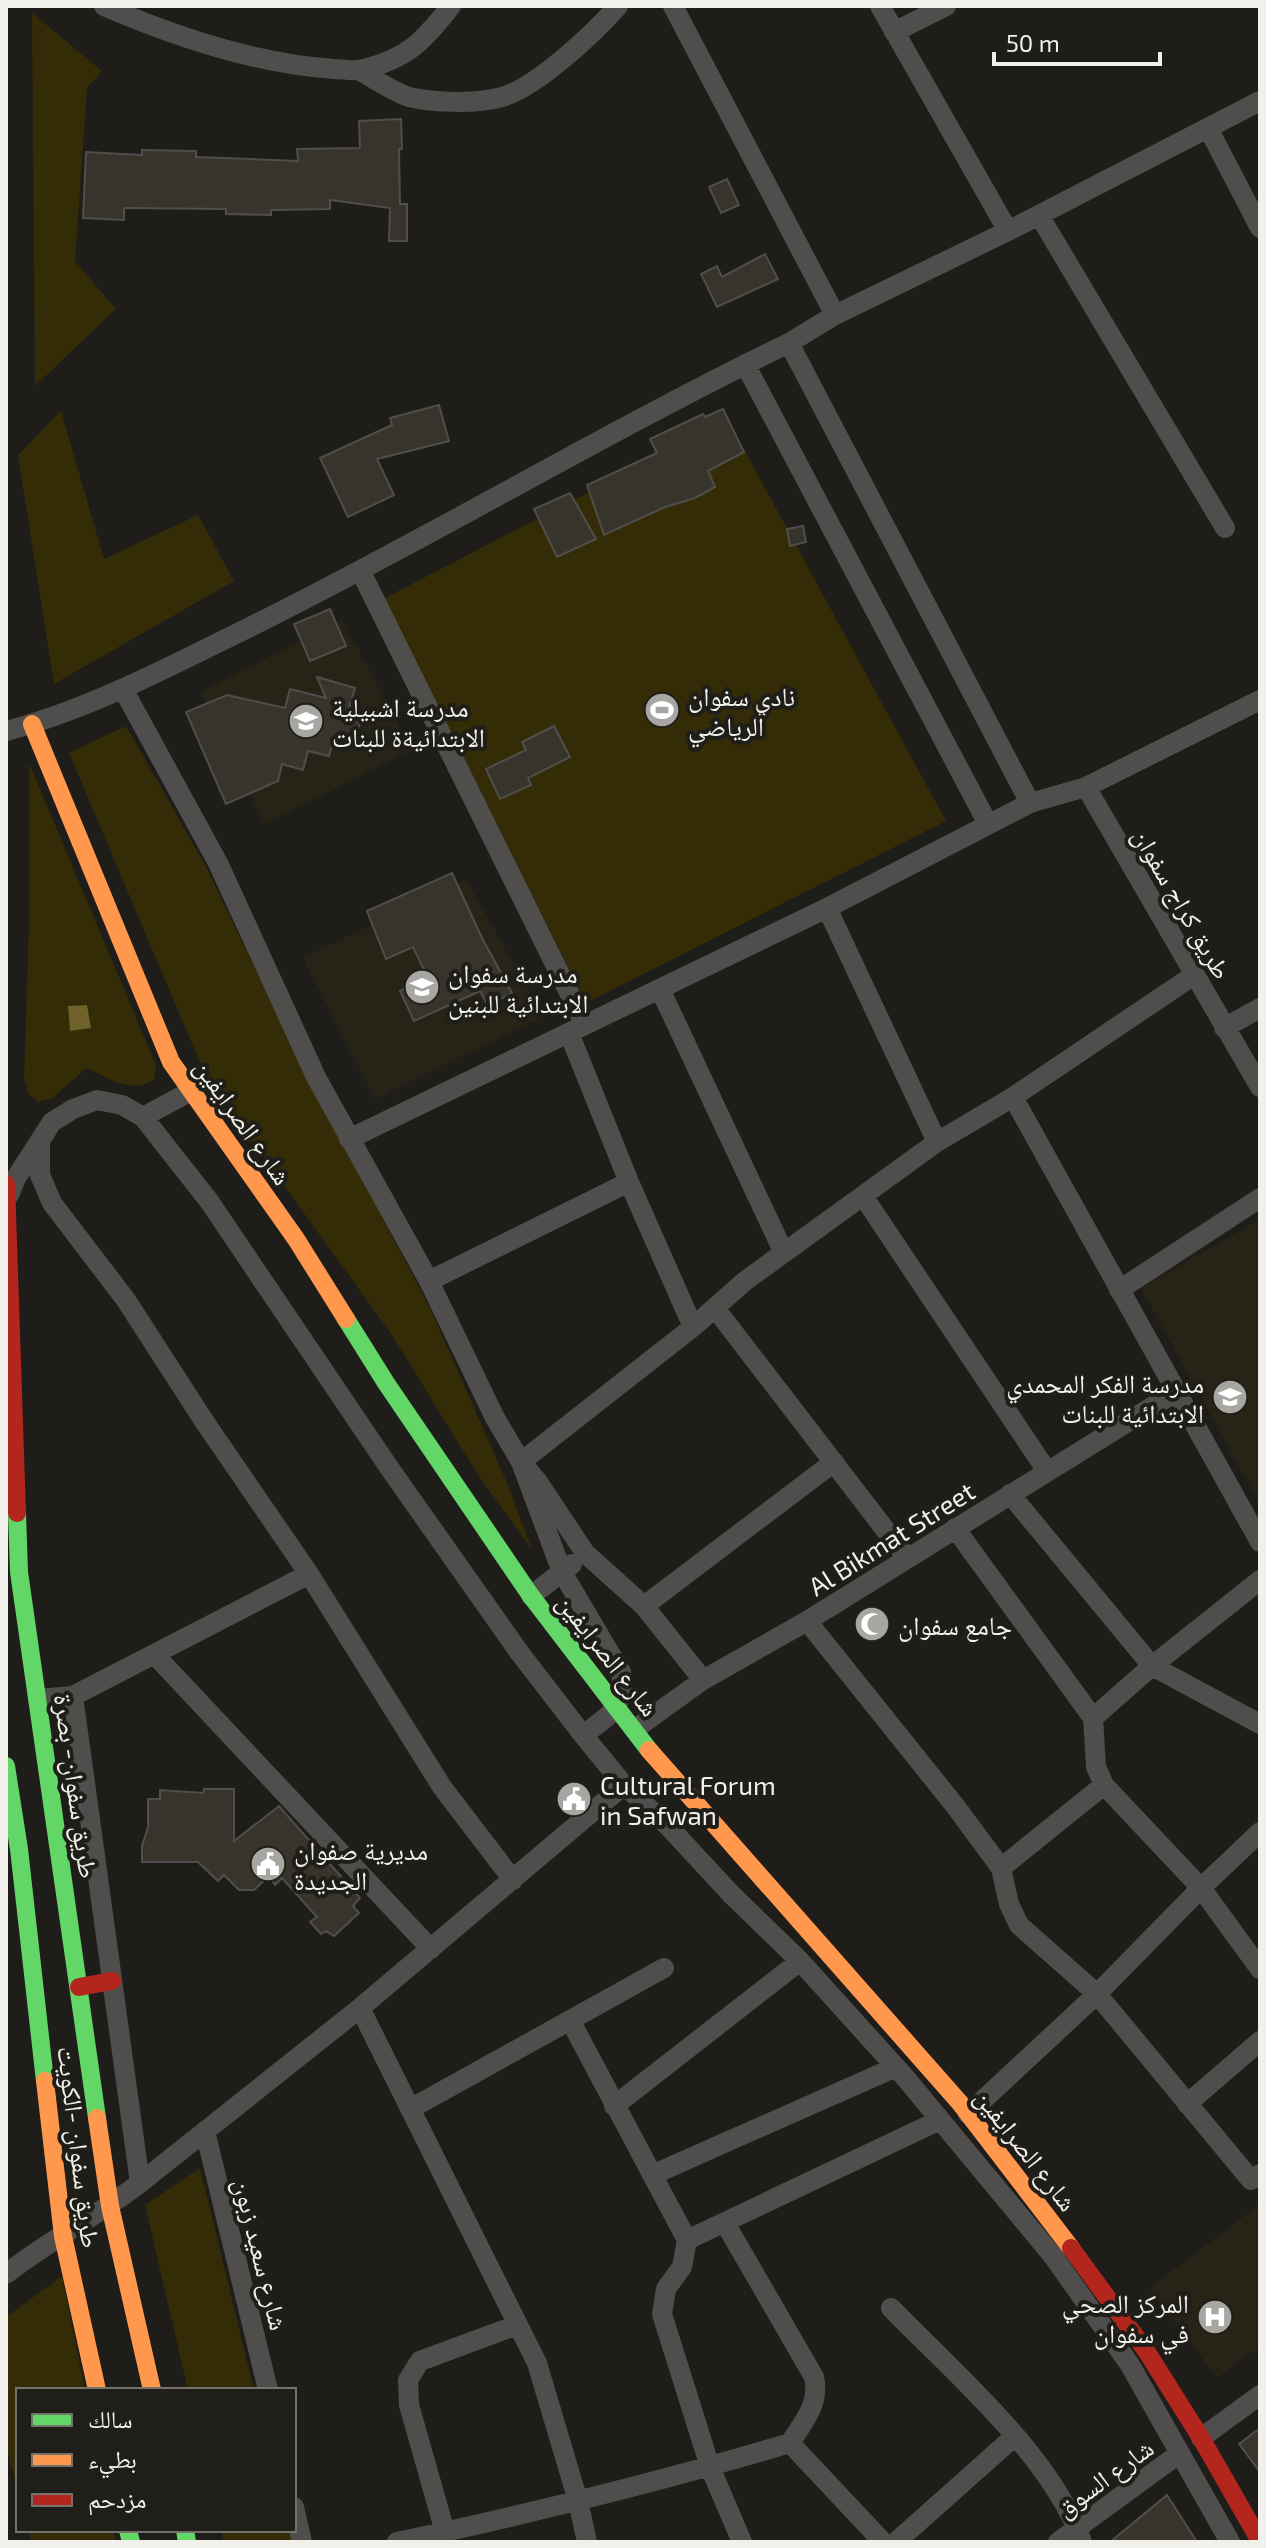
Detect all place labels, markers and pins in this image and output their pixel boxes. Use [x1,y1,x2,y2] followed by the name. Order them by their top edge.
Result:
[688,680,795,747] place label: نادي سفوان الرياضي
[332,691,485,752] place label: مدرسة اشبيلية الابتدائيةة للبنات
[643,691,681,729] sports icon: نادي سفوان الرياضي
[287,702,325,740] school or university icon: مدرسة اشبيلية الابتدائيةة للبنات
[448,957,588,1020] place label: مدرسة سفوان الابتدائية للبنين
[403,968,441,1006] school or university icon: مدرسة سفوان الابتدائية للبنين
[1006,1367,1204,1428] place label: مدرسة الفكر المحمدي الابتدائية للبنات
[1211,1378,1249,1416] school or university icon: مدرسة الفكر المحمدي الابتدائية للبنات
[853,1605,891,1643] mosque icon: جامع سفوان
[898,1609,1012,1643] place label: جامع سفوان
[600,1769,776,1830] place label: Cultural Forum in Safwan
[555,1780,593,1818] public building icon: Cultural Forum in Safwan
[294,1834,428,1895] place label: مديرية صفوان الجديدة
[249,1845,287,1883] public building icon: مديرية صفوان الجديدة
[1062,2287,1189,2354] place label: المركز الصحي في سفوان
[1196,2298,1234,2336] hospital icon: المركز الصحي في سفوان

